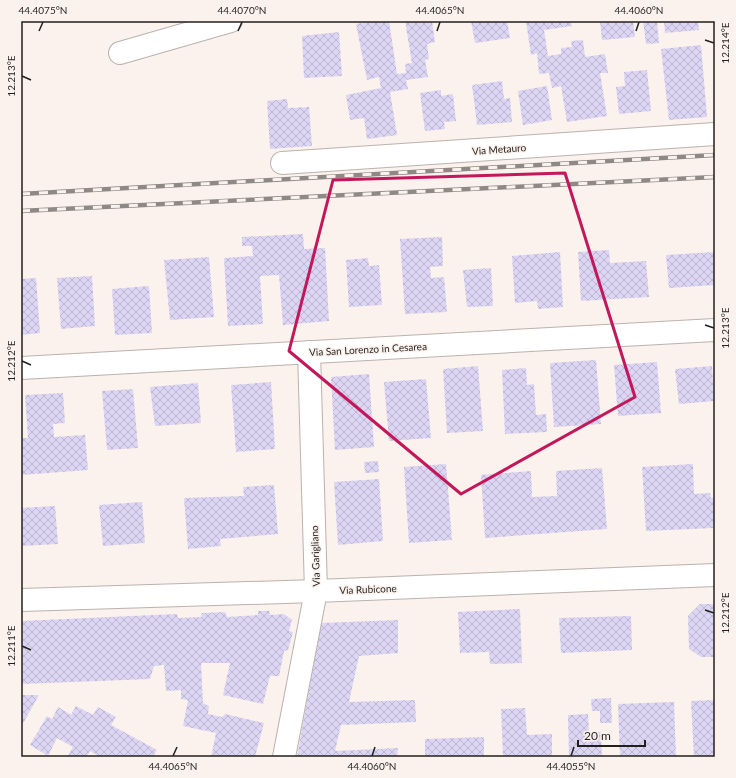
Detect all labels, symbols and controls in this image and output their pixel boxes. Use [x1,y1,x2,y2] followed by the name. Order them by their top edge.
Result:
[19,4,67,16] text: 44.4075°N
[218,4,266,16] text: 44.4070°N
[416,4,464,16] text: 44.4065°N
[615,4,663,16] text: 44.4060°N
[719,22,731,64] text: 12.214°E
[5,55,17,97] text: 12.213°E
[471,141,527,157] street label: Via Metauro
[719,307,731,349] text: 12.213°E
[5,340,17,382] text: 12.212°E
[309,340,427,358] street label: Via San Lorenzo in Cesarea
[308,525,322,587] street label: Via Garigliano
[339,582,397,596] street label: Via Rubicone
[719,592,731,634] text: 12.212°E
[5,625,17,667] text: 12.211°E
[578,722,645,748] scale bar
[584,728,611,743] text: 20 m
[149,760,197,772] text: 44.4065°N
[348,760,396,772] text: 44.4060°N
[547,760,595,772] text: 44.4055°N

